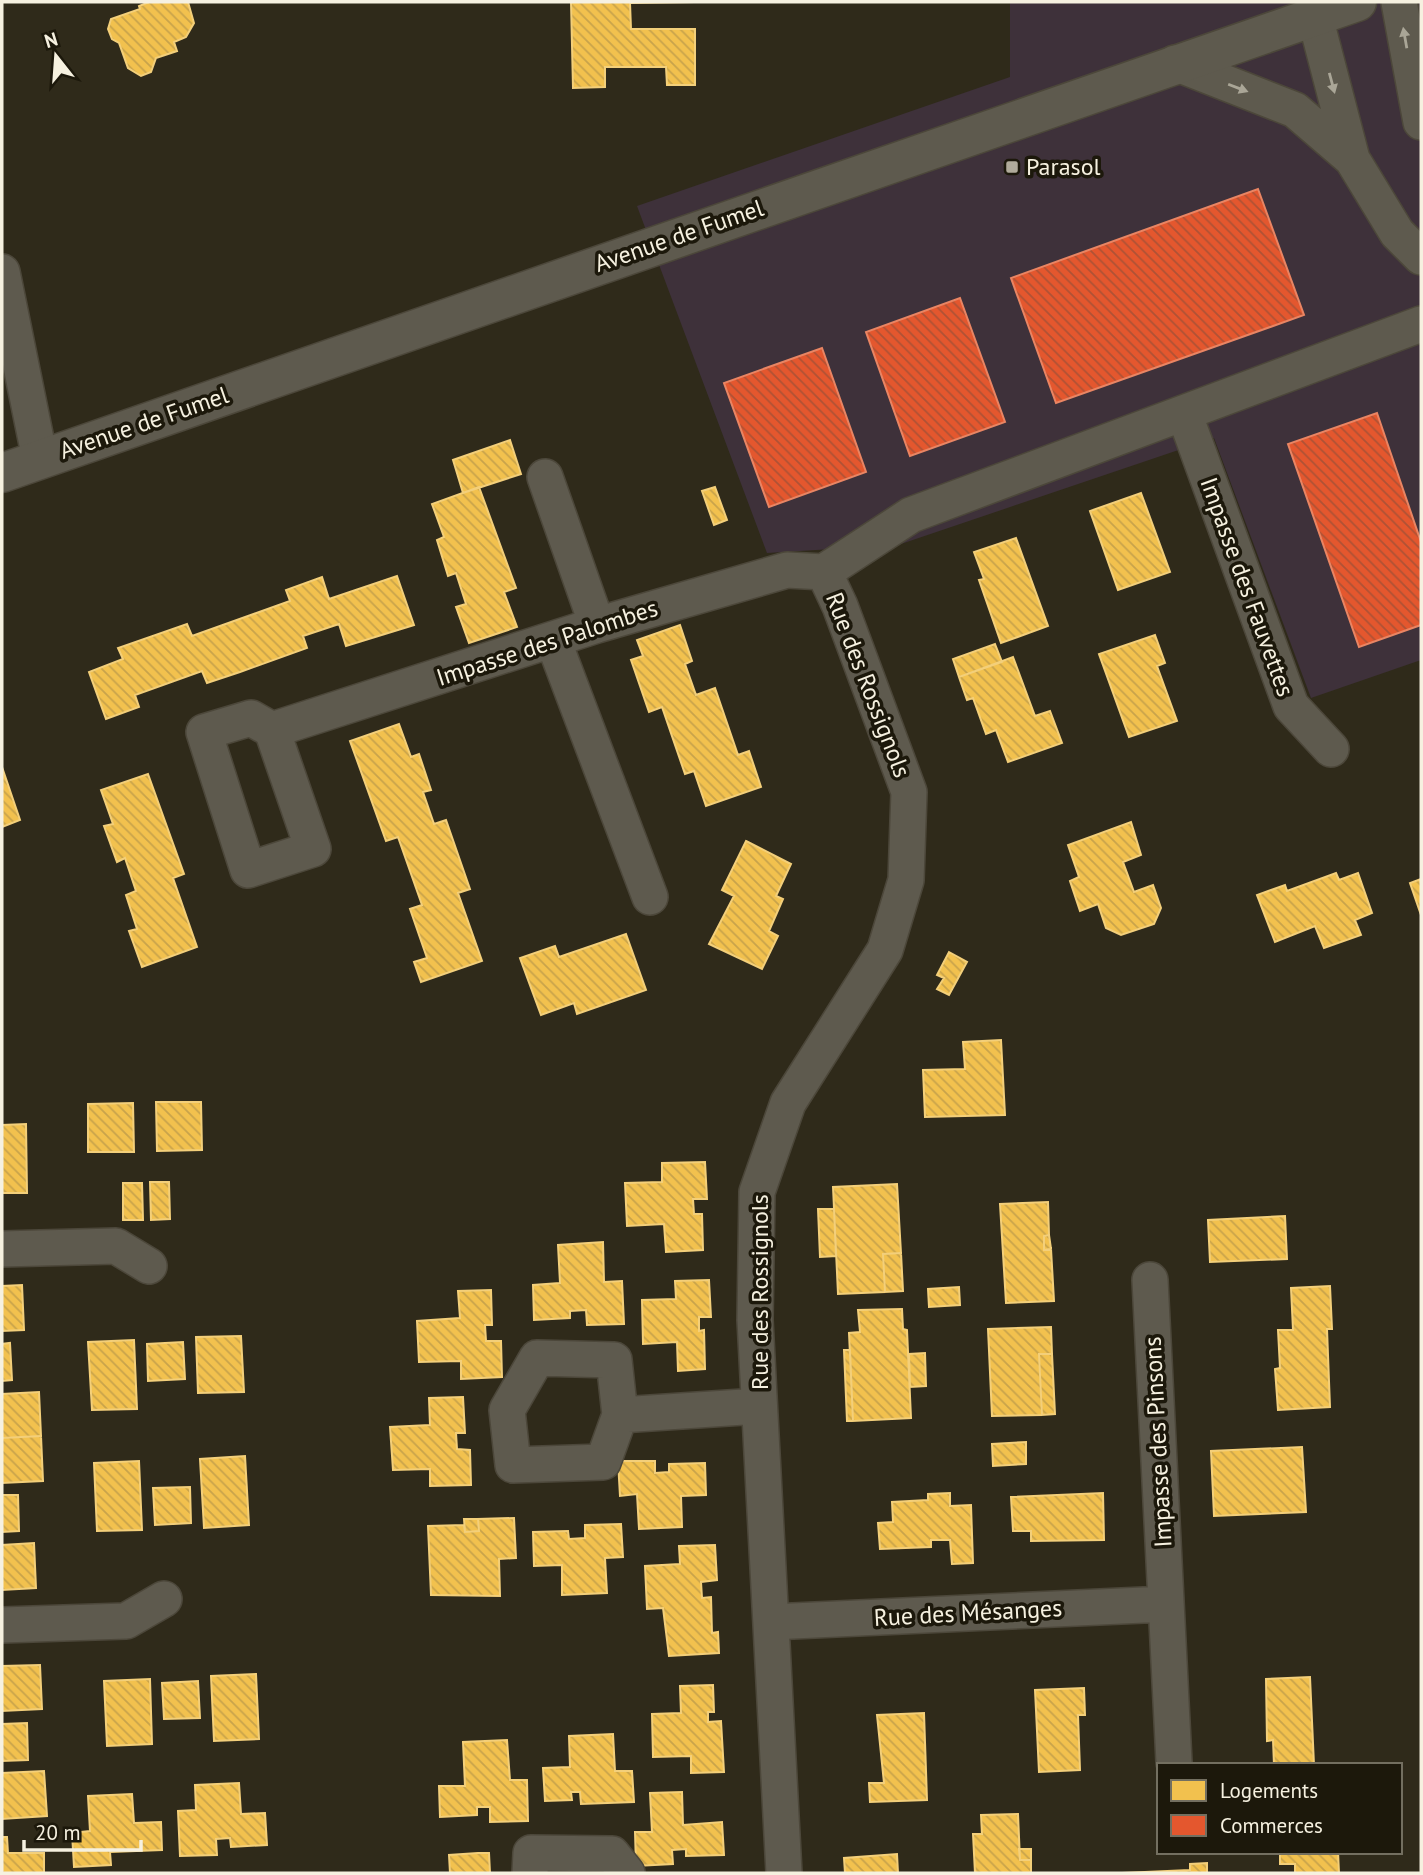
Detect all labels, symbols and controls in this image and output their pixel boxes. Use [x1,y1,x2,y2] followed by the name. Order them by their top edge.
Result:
[21,21,91,91] north arrow
[42,26,61,53] text: N
[1399,27,1410,49] one-way arrow
[1327,72,1338,94] one-way arrow
[1228,83,1249,94] one-way arrow
[1026,151,1101,182] place label: Parasol
[1004,159,1020,175] marker: Parasol
[590,192,768,279] street label: Avenue de Fumel
[55,379,233,466] street label: Avenue de Fumel
[1193,473,1302,701] street label: Impasse des Fauvettes
[819,588,918,782] street label: Rue des Rossignols
[432,592,661,693] street label: Impasse des Palombes
[744,1194,775,1390] street label: Rue des Rossignols
[1137,1336,1179,1548] street label: Impasse des Pinsons
[873,1592,1063,1633] street label: Rue des Mésanges
[1157,1763,1402,1854] legend
[1220,1777,1318,1804] text: Logements
[24,1808,142,1852] scale bar
[1220,1812,1323,1839] text: Commerces
[35,1819,81,1846] text: 20 m

